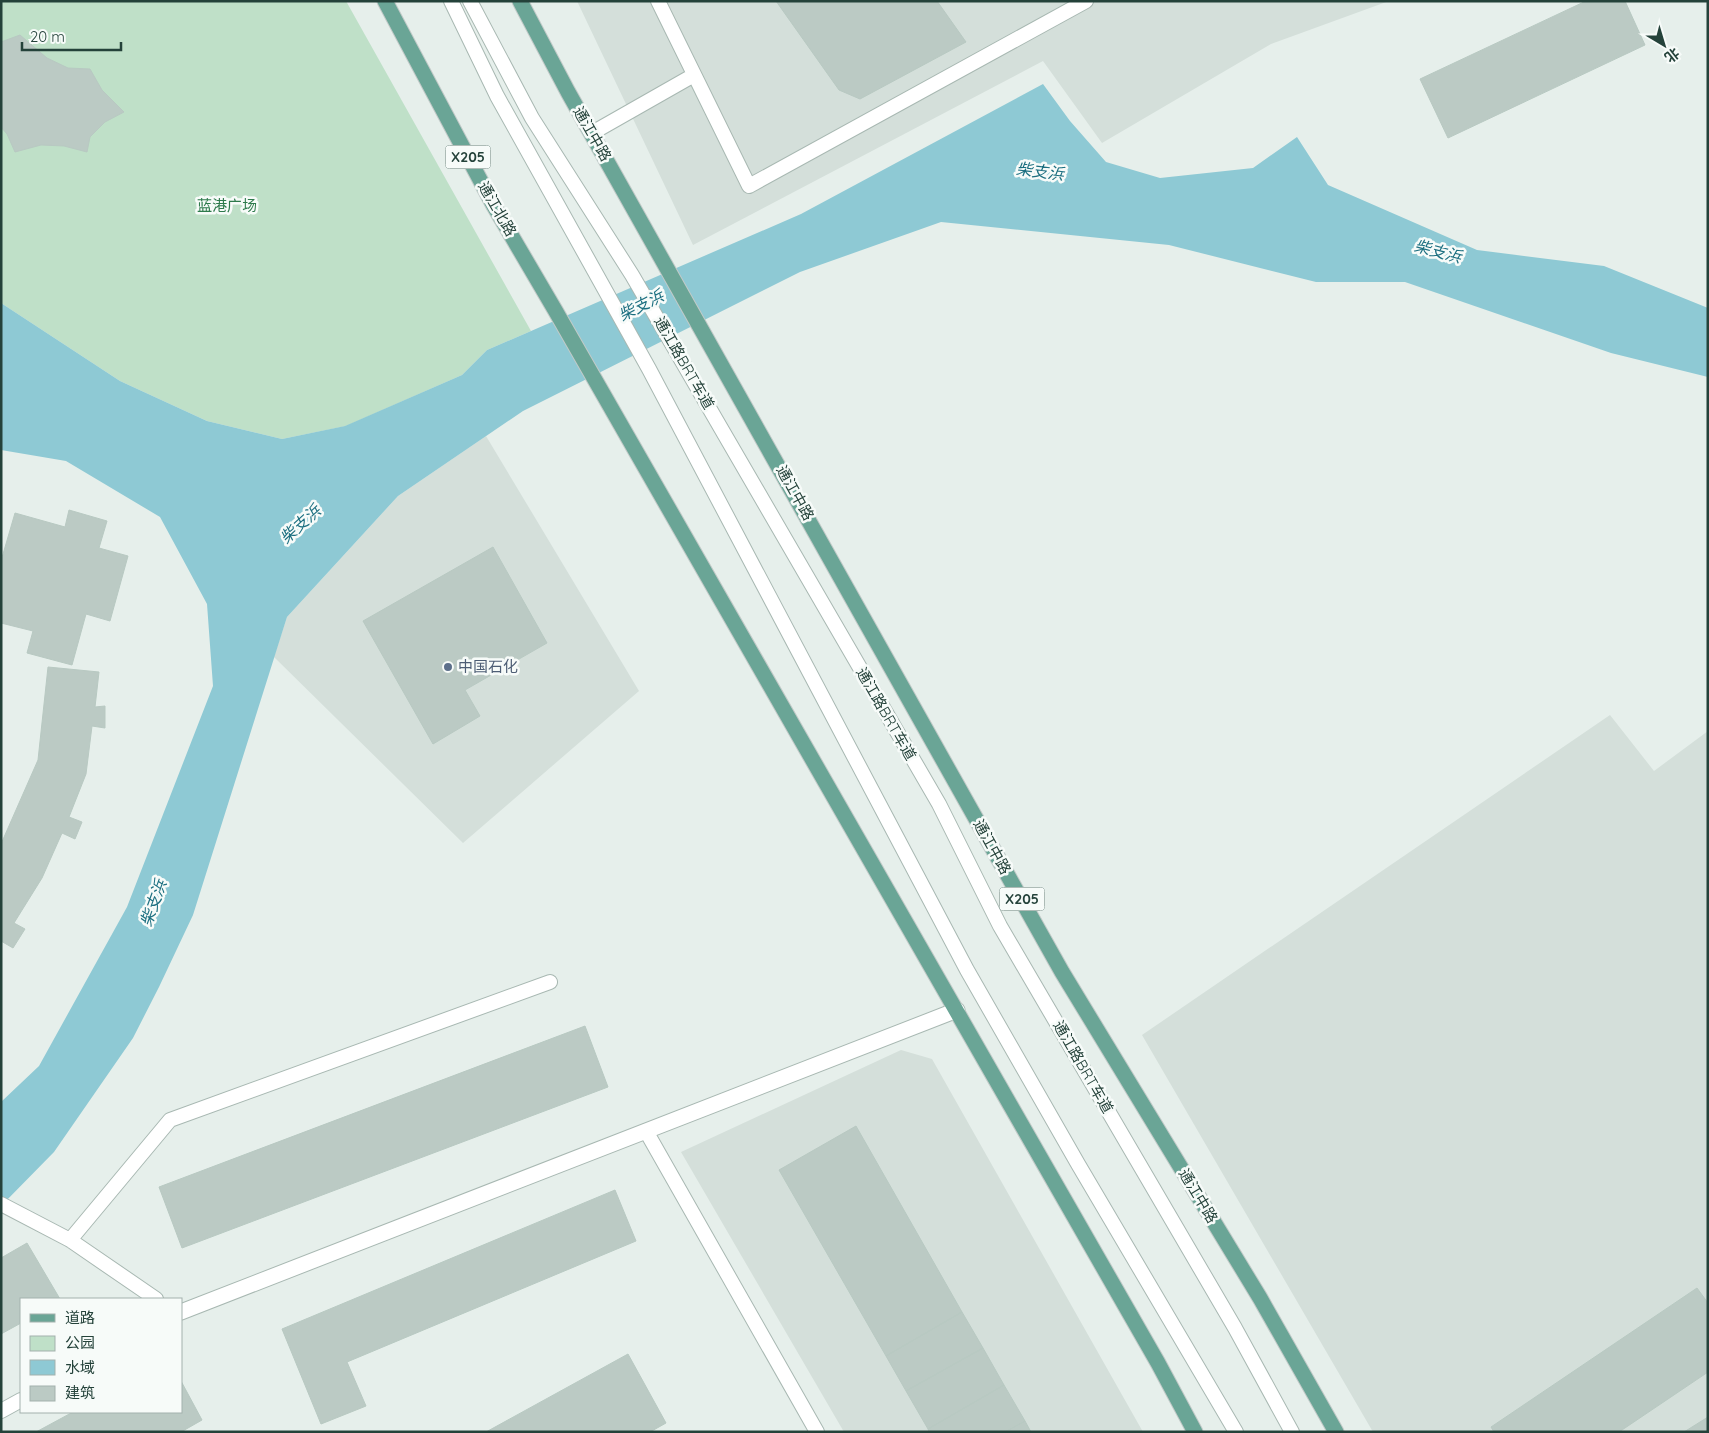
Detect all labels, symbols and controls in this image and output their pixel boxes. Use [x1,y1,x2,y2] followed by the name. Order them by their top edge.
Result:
[22,20,121,52] scale bar
[1639,20,1689,70] north arrow
[30,27,65,46] text: 20 m
[1661,44,1683,67] text: 北
[569,103,616,164] street label: 通江中路
[446,146,490,168] road number: X205
[1015,158,1067,184] water label: 柴支浜
[474,178,521,239] street label: 通江北路
[197,196,257,215] park label: 蓝港广场
[1412,235,1466,267] water label: 柴支浜
[615,284,669,325] water label: 柴支浜
[650,313,719,412] street label: 通江路BRT车道
[773,462,818,524] street label: 通江中路
[275,499,326,547] water label: 柴支浜
[458,657,518,676] place label: 中国石化
[442,661,454,673] marker: 中国石化
[852,664,921,763] street label: 通江路BRT车道
[970,816,1015,878] street label: 通江中路
[135,875,171,929] water label: 柴支浜
[1000,888,1044,911] road number: X205
[1049,1017,1118,1116] street label: 通江路BRT车道
[1175,1165,1222,1226] street label: 通江中路
[20,1298,182,1413] legend
[65,1308,95,1327] text: 道路
[65,1333,95,1352] text: 公园
[65,1358,95,1377] text: 水域
[65,1383,95,1402] text: 建筑

